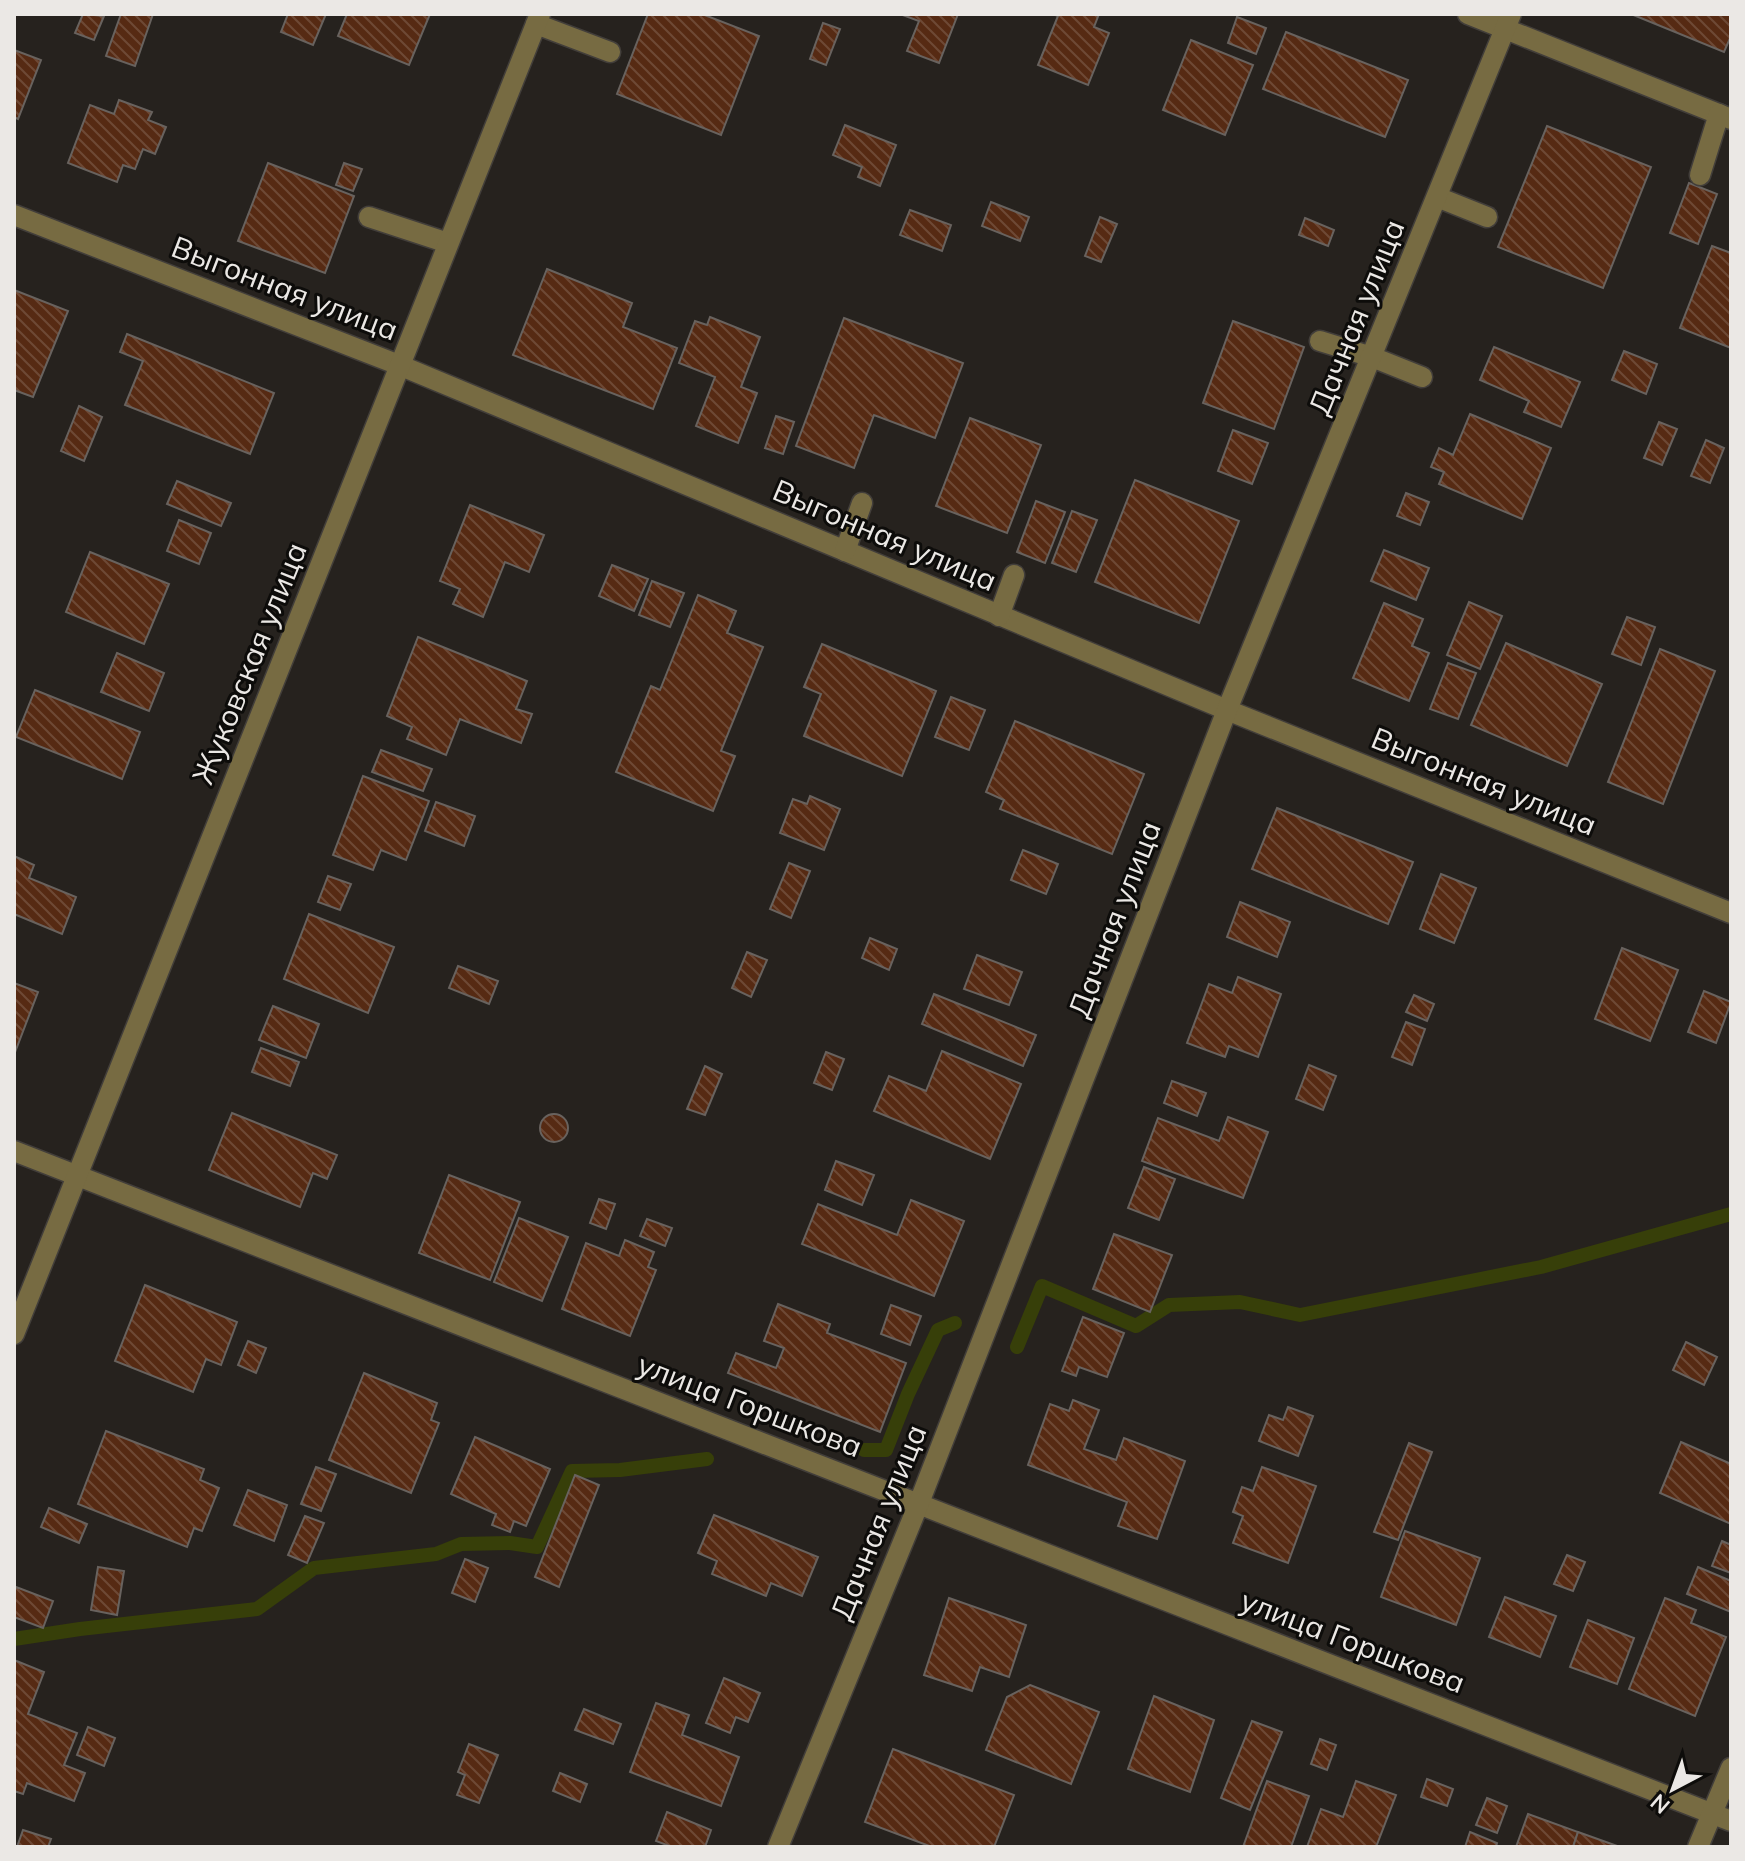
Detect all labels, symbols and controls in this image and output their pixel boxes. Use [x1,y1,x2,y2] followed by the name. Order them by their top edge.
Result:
[1300,214,1412,420] street label: Дачная улица
[166,227,404,349] street label: Выгонная улица
[767,471,1003,599] street label: Выгонная улица
[183,537,315,789] street label: Жуковская улица
[1366,719,1602,843] street label: Выгонная улица
[1059,815,1169,1023] street label: Дачная улица
[632,1345,868,1465] street label: улица Горшкова
[822,1419,934,1625] street label: Дачная улица
[1235,1581,1471,1701] street label: улица Горшкова
[1633,1749,1713,1829] north arrow
[1644,1788,1675,1820] text: N

